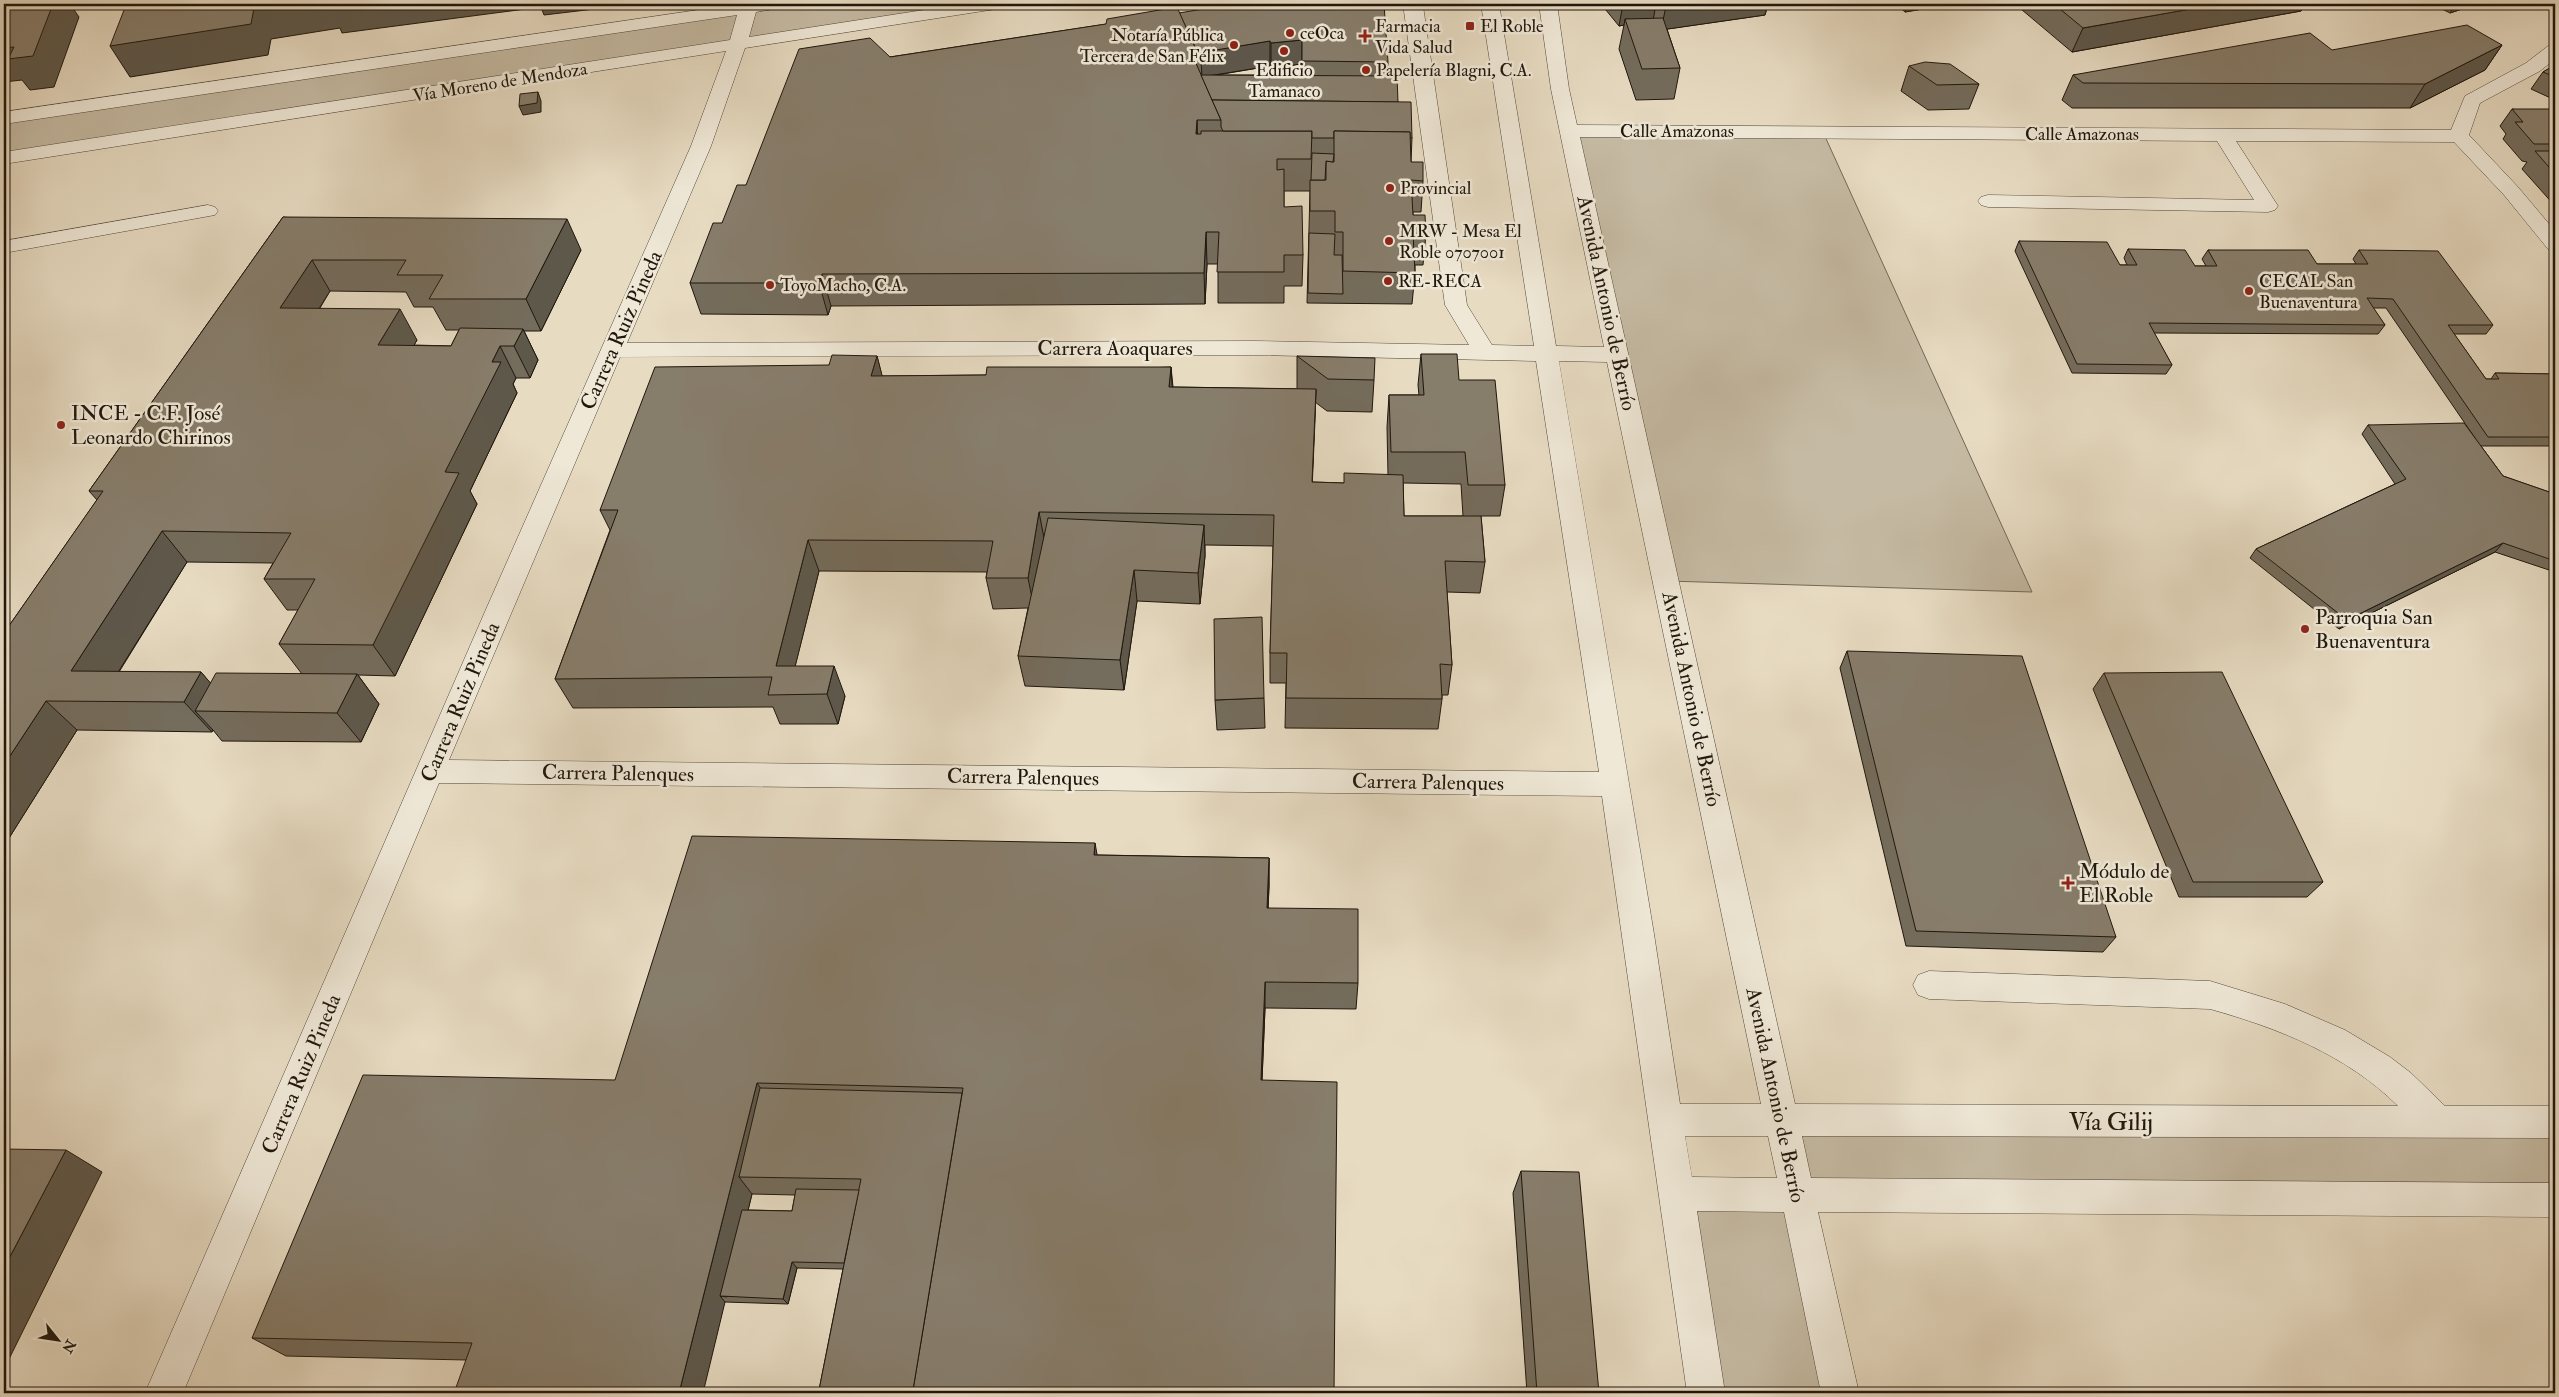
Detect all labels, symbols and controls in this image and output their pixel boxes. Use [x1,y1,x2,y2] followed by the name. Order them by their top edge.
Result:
[1375,15,1453,59] place label: Farmacia Vida Salud
[1480,15,1544,38] place label: El Roble
[1464,20,1476,32] marker: El Roble
[1300,22,1345,45] place label: ceOca
[1080,24,1225,68] place label: Notaría Pública Tercera de San Félix
[1284,27,1296,39] marker: ceOca
[1359,30,1371,42] marker: Farmacia Vida Salud
[1228,39,1240,51] marker: Notaría Pública Tercera de San Félix
[1278,45,1290,57] marker: Edificio Tamanaco
[411,57,590,108] street label: Vía Moreno de Mendoza
[1248,59,1321,103] place label: Edificio Tamanaco
[1376,59,1532,82] place label: Papelería Blagni, C.A.
[1360,64,1372,76] marker: Papelería Blagni, C.A.
[1620,120,1734,143] street label: Calle Amazonas
[2025,123,2139,146] street label: Calle Amazonas
[1400,177,1472,200] place label: Provincial
[1384,182,1396,194] marker: Provincial
[1570,192,1643,413] street label: Avenida Antonio de Berrío
[1399,220,1522,264] place label: MRW - Mesa El Roble 0707001
[1383,235,1395,247] marker: MRW - Mesa El Roble 0707001
[574,246,669,414] street label: Carrera Ruiz Pineda
[1398,270,1482,293] place label: RE-RECA
[2259,270,2358,314] place label: CECAL San Buenaventura
[780,274,906,297] place label: ToyoMacho, C.A.
[1382,275,1394,287] marker: RE-RECA
[764,279,776,291] marker: ToyoMacho, C.A.
[2243,285,2255,297] marker: CECAL San Buenaventura
[1037,335,1193,362] street label: Carrera Aoaquares
[71,400,231,451] place label: INCE - C.F. José Leonardo Chirinos
[55,419,67,431] marker: INCE - C.F. José Leonardo Chirinos
[1655,588,1728,809] street label: Avenida Antonio de Berrío
[2315,604,2433,655] place label: Parroquia San Buenaventura
[415,618,507,786] street label: Carrera Ruiz Pineda
[2299,623,2311,635] marker: Parroquia San Buenaventura
[542,759,694,788] street label: Carrera Palenques
[947,763,1099,792] street label: Carrera Palenques
[1352,768,1504,797] street label: Carrera Palenques
[2079,858,2169,909] place label: Módulo de El Roble
[2061,876,2075,890] marker: Módulo de El Roble
[1739,984,1812,1205] street label: Avenida Antonio de Berrío
[256,990,348,1158] street label: Carrera Ruiz Pineda
[2069,1107,2153,1138] street label: Vía Gilij
[32,1314,82,1364] north arrow
[58,1336,80,1356] text: N

